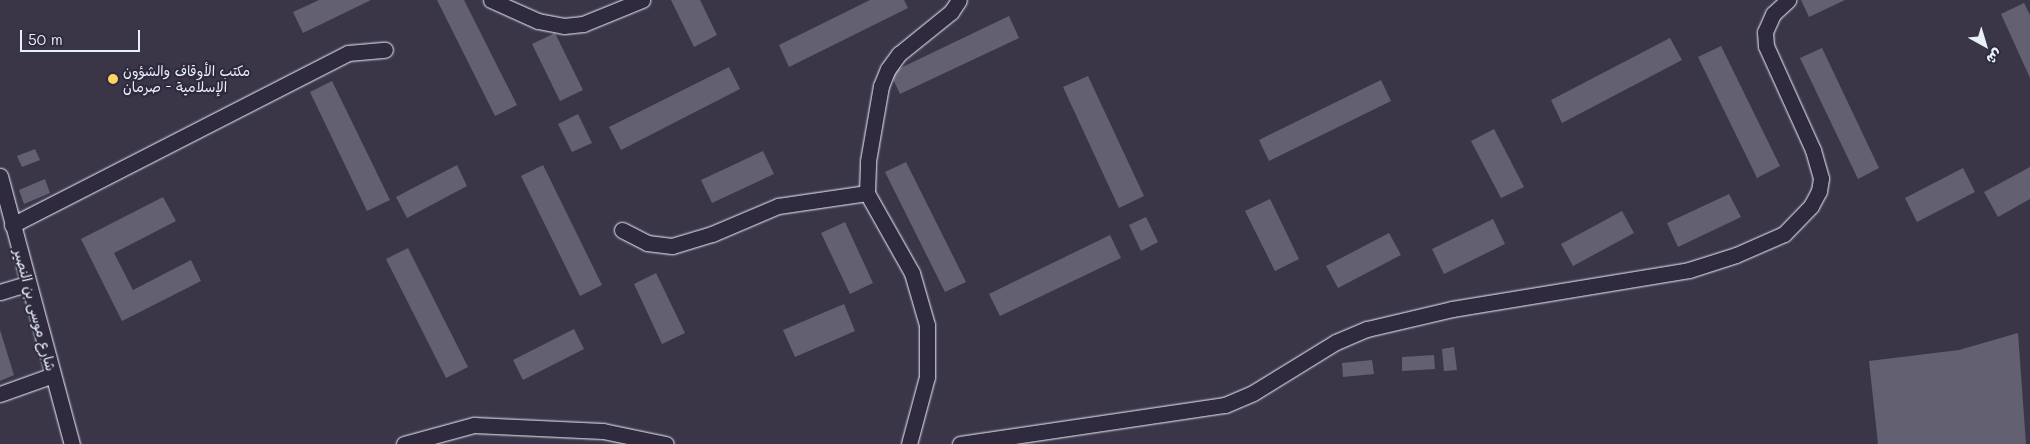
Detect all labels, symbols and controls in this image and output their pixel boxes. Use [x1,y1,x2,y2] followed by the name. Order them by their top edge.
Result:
[22,20,142,52] scale bar
[1960,20,2010,70] north arrow
[28,29,63,49] text: 50 m
[1983,45,2007,69] text: ش
[123,63,250,95] place label: مكتب الأوقاف والشؤون الإسلامية - صرمان
[107,73,119,85] marker: مكتب الأوقاف والشؤون الإسلامية - صرمان
[11,247,59,373] street label: شارع موسى بن النصير

